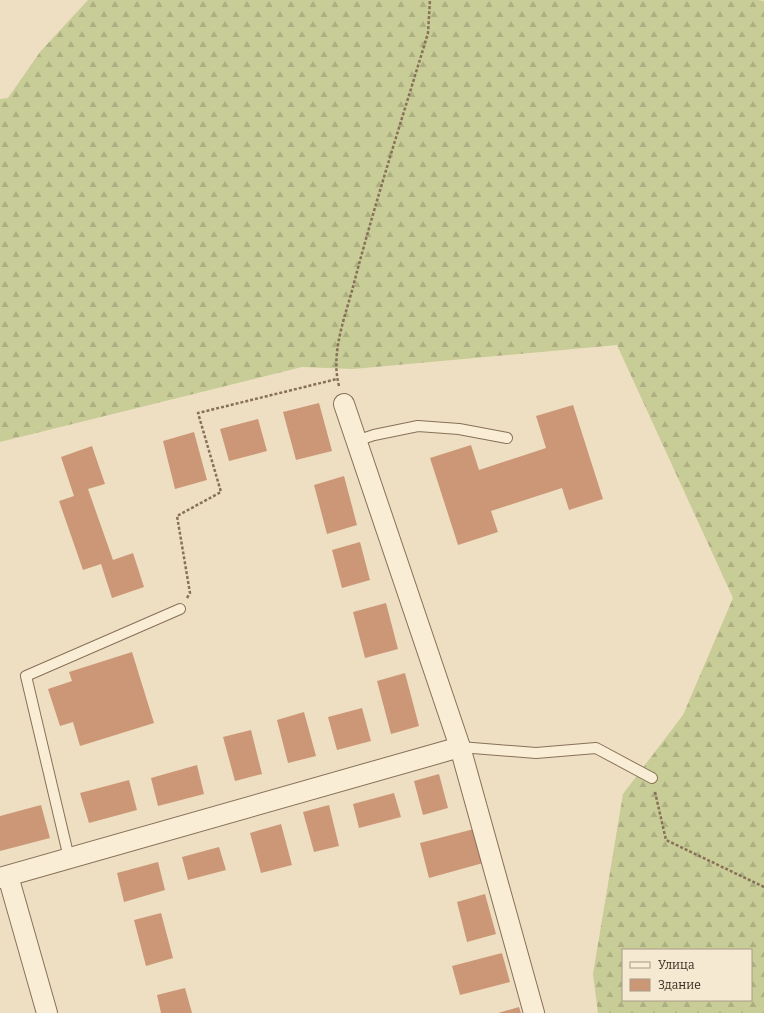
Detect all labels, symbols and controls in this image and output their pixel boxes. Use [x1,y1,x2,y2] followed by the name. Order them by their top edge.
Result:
[622,949,752,1001] legend
[658,958,695,972] text: Улица
[658,978,701,992] text: Здание

